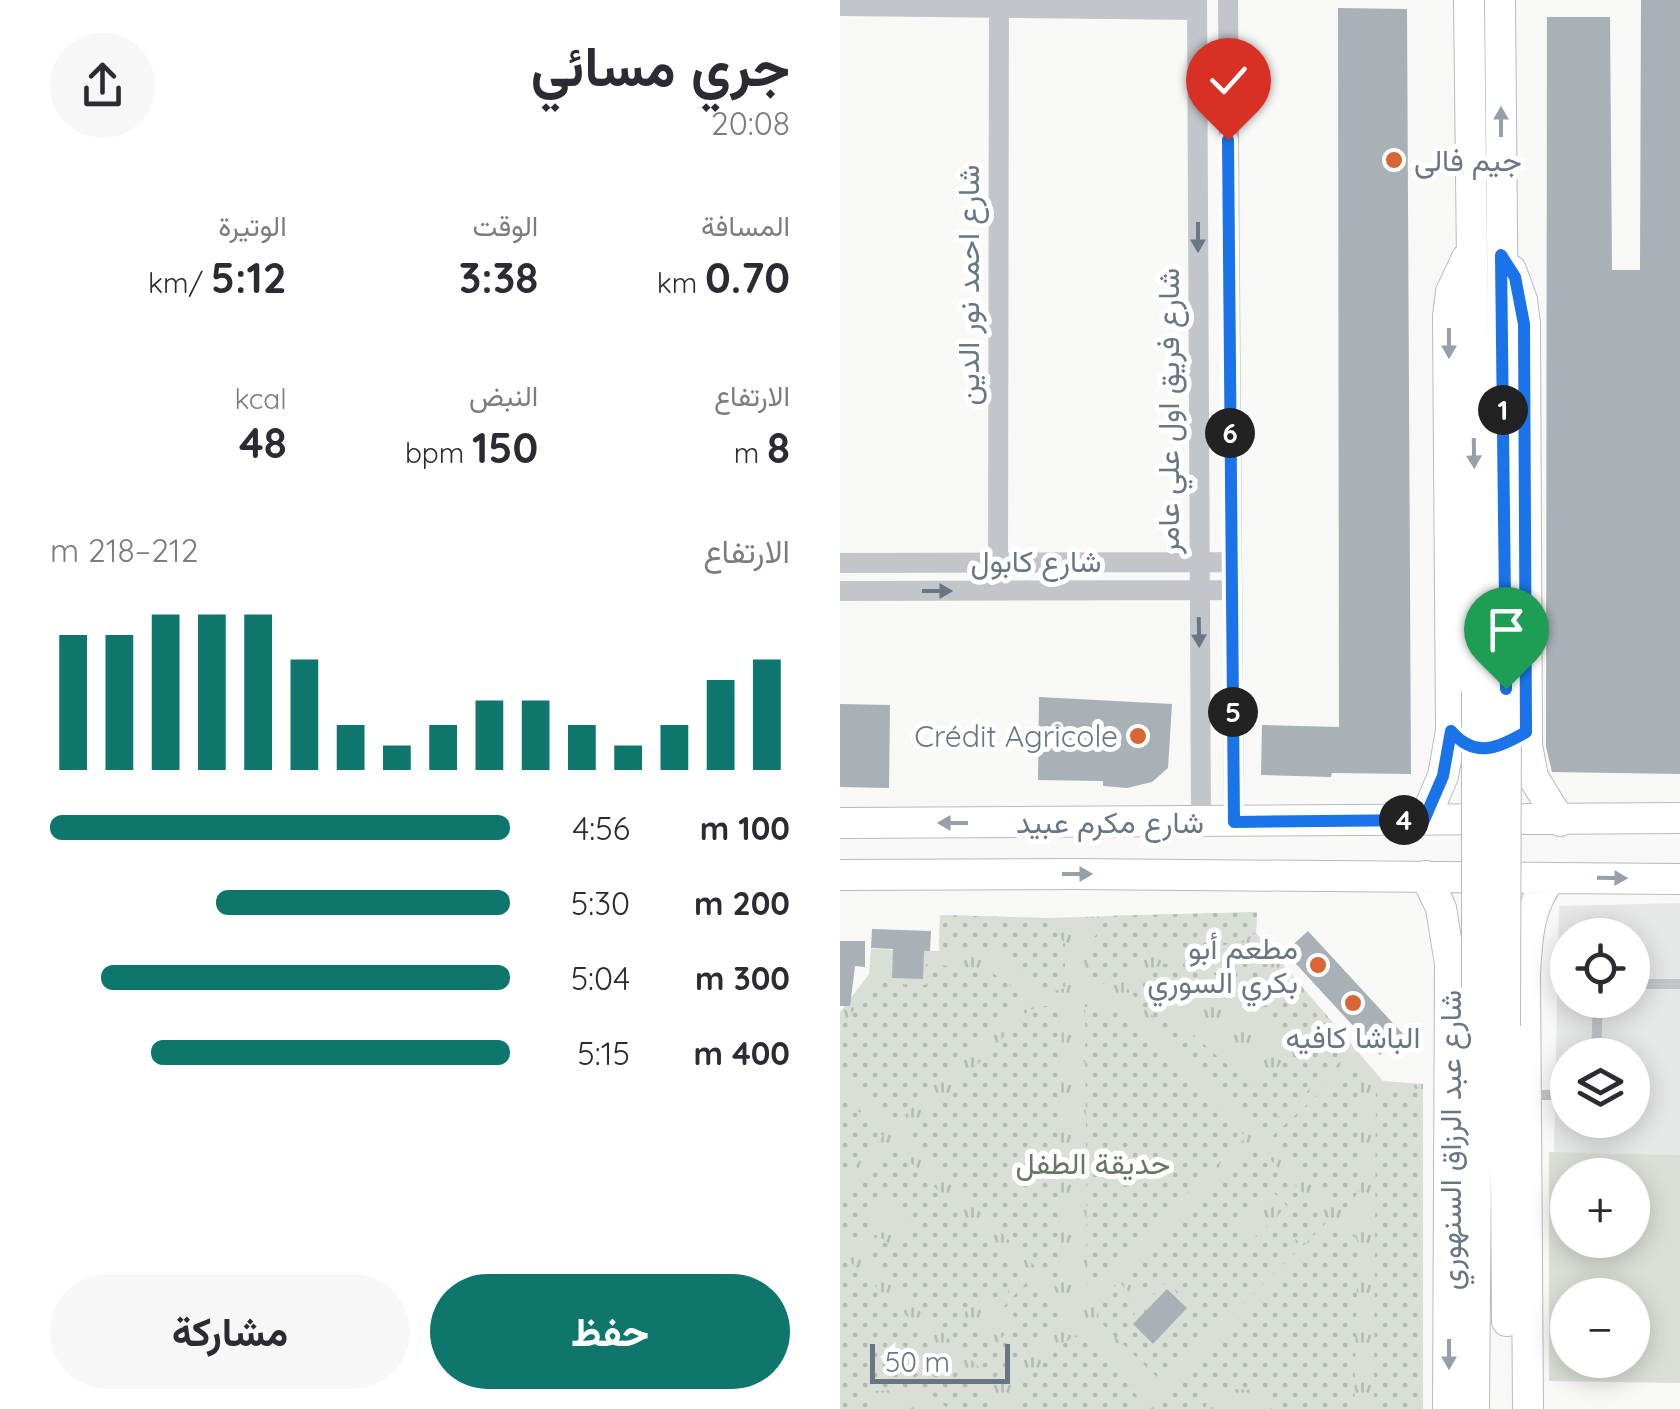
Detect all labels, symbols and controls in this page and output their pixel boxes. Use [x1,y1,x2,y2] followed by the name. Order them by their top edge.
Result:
[531,31,790,100] text: جري مسائي
[50,33,155,138] button: share
[1186,38,1271,141] pin
[1201,53,1256,108] icon: check
[711,103,790,143] text: 20:08
[1493,106,1509,138] one-way arrow
[1414,141,1522,180] place label: جيم فالى
[1383,149,1405,171] marker: جيم فالى
[949,165,989,405] street label: شارع احمد نور الدين
[218,208,287,243] text: الوتيرة
[473,208,538,243] text: الوقت
[701,208,790,243] text: المسافة
[1190,222,1206,254] one-way arrow
[211,251,287,304] text: 5:12
[459,251,538,304] text: 3:38
[705,251,790,304] text: 0.70
[148,265,211,300] text: /km
[657,265,705,300] text: km
[1149,268,1193,555] street label: شارع فريق اول علي عامر
[1441,328,1457,360] one-way arrow
[469,378,538,413] text: النبض
[714,378,790,413] text: الارتفاع
[234,381,287,416] text: kcal
[1478,385,1528,435] pin: 1
[1498,392,1508,427] text: 1
[1205,408,1255,458] pin: 6
[1222,415,1238,450] text: 6
[239,416,287,469] text: 48
[472,421,538,474] text: 150
[767,421,790,474] text: 8
[405,435,472,470] text: bpm
[734,435,767,470] text: m
[1466,438,1482,470] one-way arrow
[50,530,198,570] text: 212–218 m
[703,531,790,571] text: الارتفاع
[970,542,1102,582] street label: شارع كابول
[922,583,954,599] one-way arrow
[1464,587,1549,690] pin
[1479,602,1534,657] icon: arrive
[1191,617,1207,649] one-way arrow
[1208,687,1258,737] pin: 5
[1225,694,1241,729] text: 5
[914,717,1118,755] place label: Crédit Agricole
[1127,725,1149,747] marker: Crédit Agricole
[1379,795,1429,845] pin: 4
[1396,802,1412,837] text: 4
[1016,803,1204,843] street label: شارع مكرم عبيد
[572,808,630,848] text: 4:56
[700,808,790,848] text: 100 m
[936,815,968,831] one-way arrow
[1062,866,1094,882] one-way arrow
[1597,871,1629,887] one-way arrow
[571,883,630,923] text: 5:30
[694,883,790,923] text: 200 m
[1550,918,1650,1378] map controls
[1550,918,1650,1018] button: locate
[1147,929,1298,1007] place label: مطعم أبو بكري السوري
[1307,954,1329,976] marker: مطعم أبو بكري السوري
[571,958,630,998] text: 5:04
[695,958,790,998] text: 300 m
[1431,990,1475,1290] street label: شارع عبد الرزاق السنهوري
[1342,992,1364,1014] marker: الباشا كافيه
[1286,1018,1420,1056] place label: الباشا كافيه
[577,1033,630,1073] text: 5:15
[693,1033,790,1073] text: 400 m
[1550,1038,1650,1138] button: layers
[1016,1144,1170,1182] park label: حديقة الطفل
[1550,1158,1650,1258] button: +
[50,1274,410,1389] button: مشاركة
[430,1274,790,1389] button: حفظ
[1550,1278,1650,1378] button: −
[870,1339,1010,1384] scale bar
[1440,1339,1456,1371] one-way arrow
[885,1344,950,1379] text: 50 m

